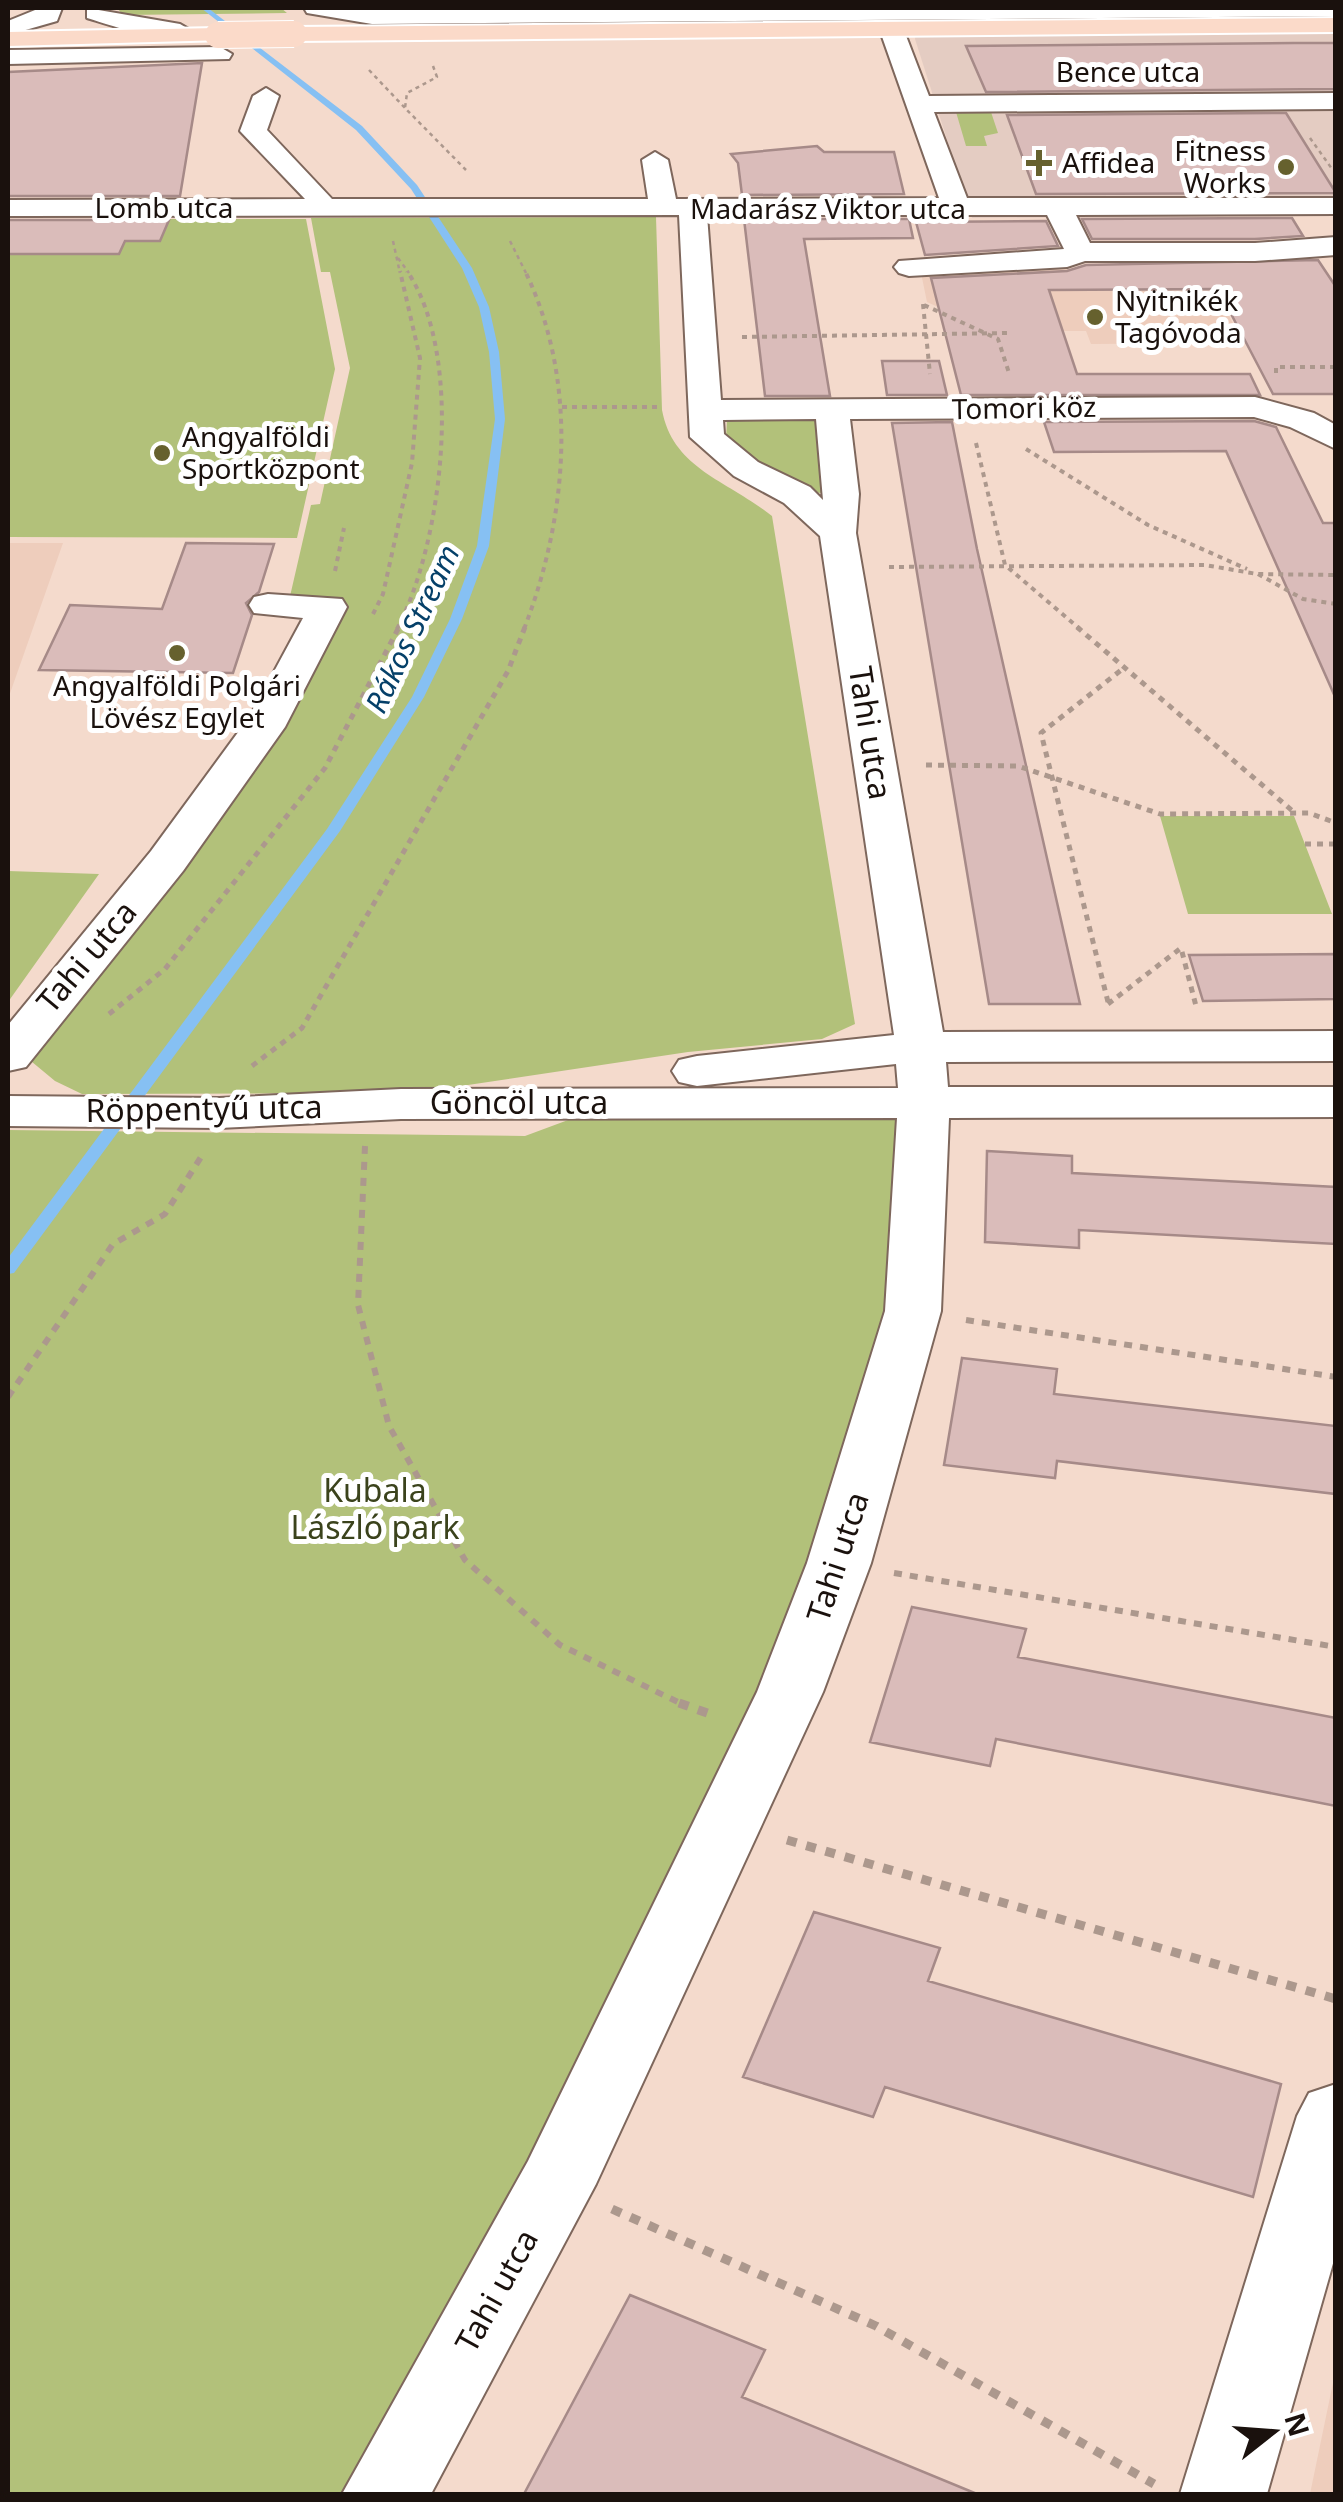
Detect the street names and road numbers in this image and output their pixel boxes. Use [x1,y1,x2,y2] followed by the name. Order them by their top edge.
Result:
[1056,52,1200,90] street label: Bence utca
[95,188,233,226] street label: Lomb utca
[690,189,966,227] street label: Madarász Viktor utca
[951,387,1097,427] street label: Tomori köz
[840,663,903,802] street label: Tahi utca
[26,891,145,1021] street label: Tahi utca
[430,1080,608,1123] street label: Göncöl utca
[85,1084,323,1131] street label: Röppentyű utca
[795,1486,878,1627] street label: Tahi utca
[444,2221,547,2359] street label: Tahi utca

